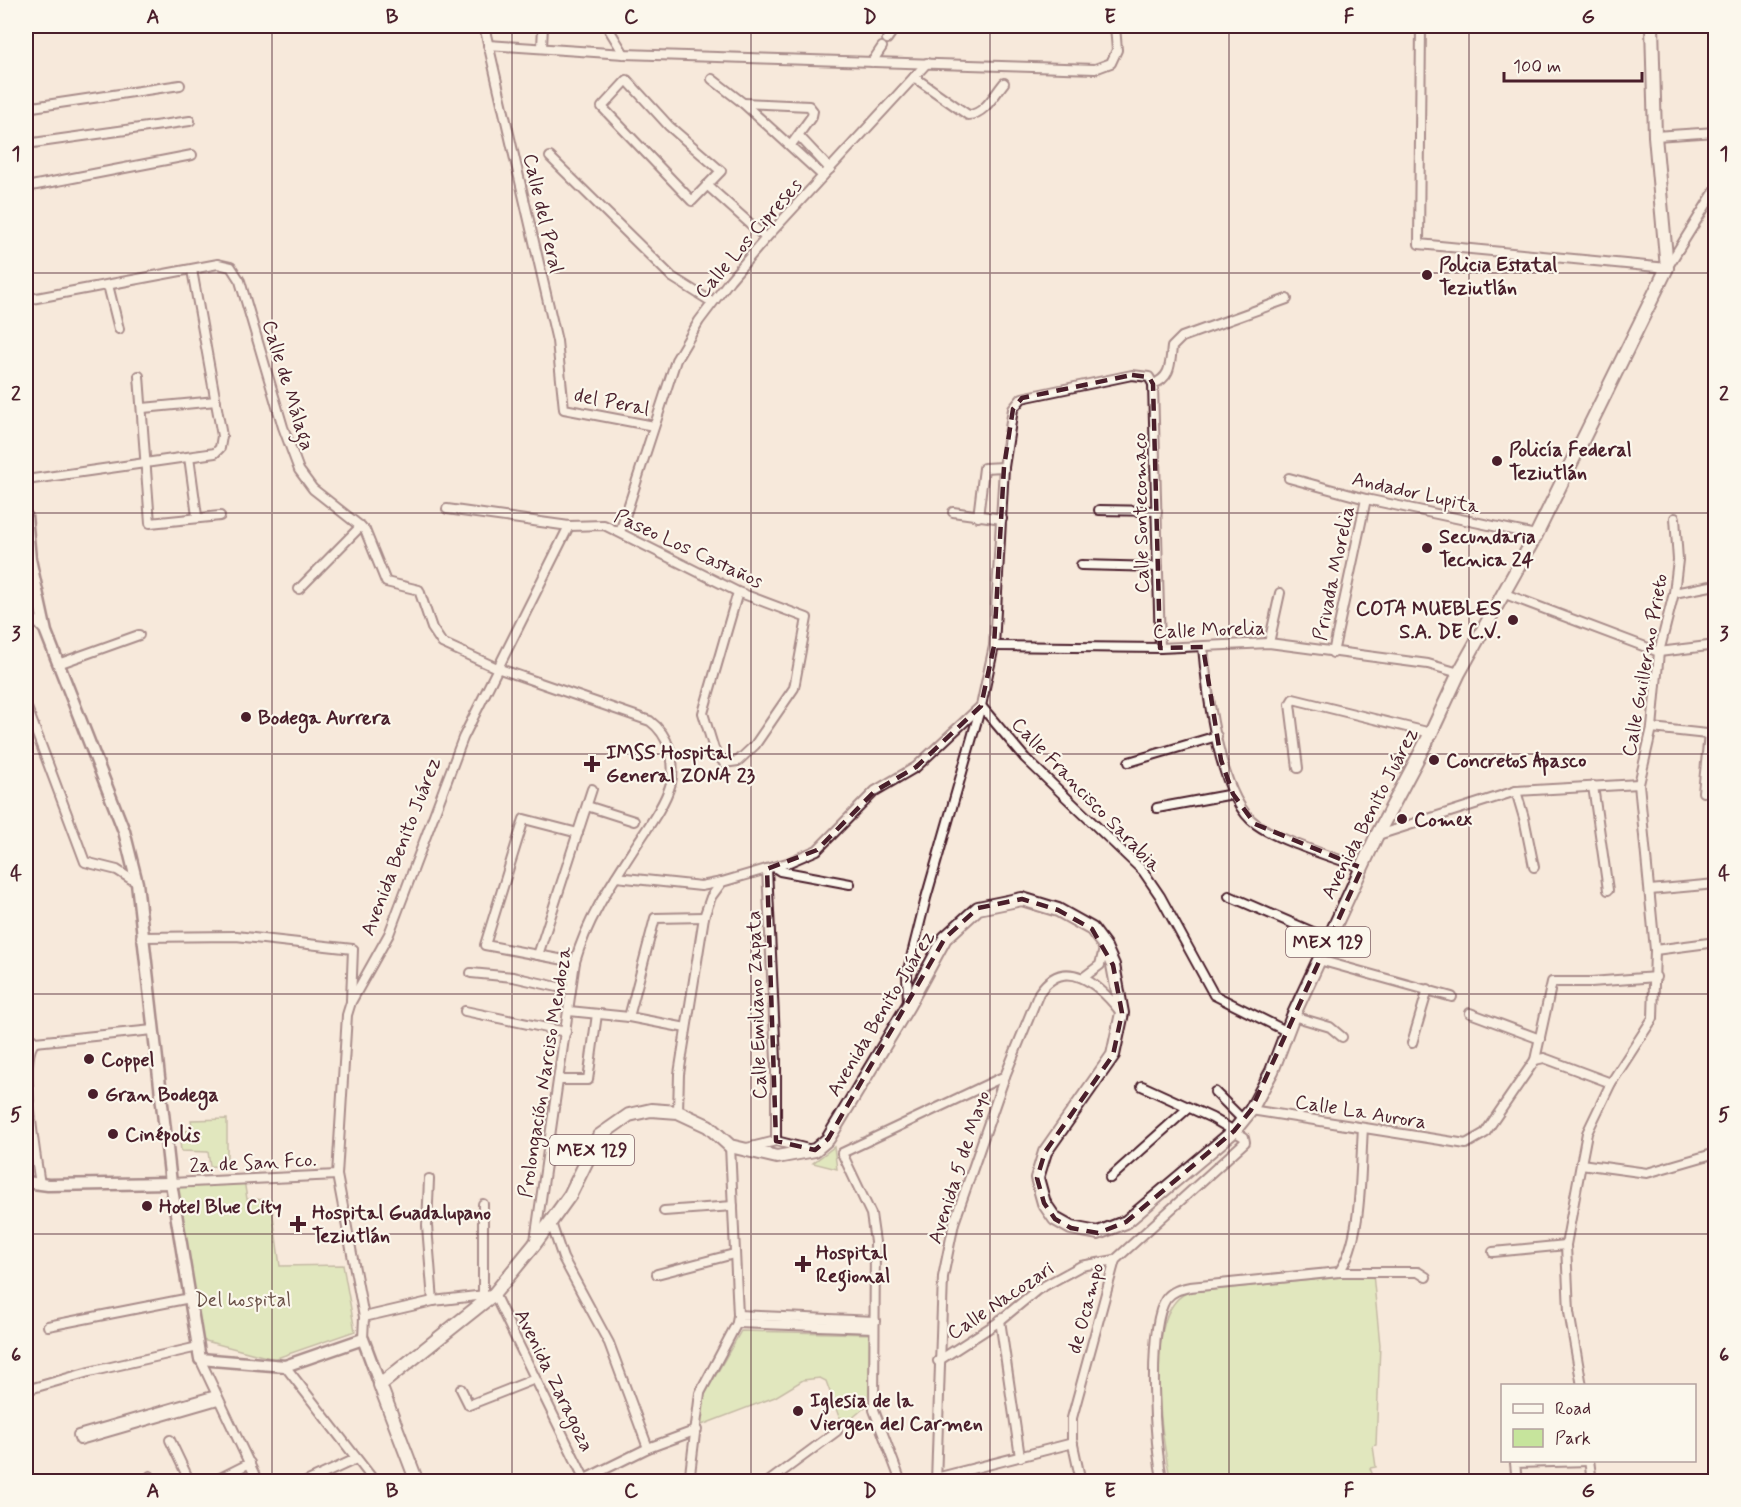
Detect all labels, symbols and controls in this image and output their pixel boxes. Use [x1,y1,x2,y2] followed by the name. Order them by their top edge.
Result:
[146,4,160,31] text: A
[386,4,399,31] text: B
[624,4,639,31] text: C
[863,4,877,31] text: D
[1104,4,1116,31] text: E
[1344,4,1355,31] text: F
[1581,4,1595,31] text: G
[1504,45,1642,83] scale bar
[1513,55,1561,79] text: 100 m
[12,141,20,168] text: 1
[1720,141,1728,168] text: 1
[516,151,569,276] street label: Calle del Peral
[689,173,809,305] street label: Calle Los Cipreses
[1439,252,1557,302] place label: Policia Estatal Teziutlán
[1420,268,1434,282] marker: Policia Estatal Teziutlán
[253,317,320,454] street label: Calle de Málaga
[11,381,21,408] text: 2
[1719,381,1729,408] text: 2
[572,382,652,423] street label: del Peral
[1127,432,1156,594] street label: Calle Sontecomaco
[1509,437,1632,487] place label: Policía Federal Teziutlán
[1490,454,1504,468] marker: Policía Federal Teziutlán
[1349,466,1483,521] street label: Andador Lupita
[610,503,767,596] street label: Paseo Los Castaños
[1307,504,1362,643] street label: Privada Morelia
[1439,524,1536,574] place label: Secundaria Tecnica 24
[1420,541,1434,555] marker: Secundaria Tecnica 24
[1616,572,1675,759] street label: Calle Guillermo Prieto
[1356,596,1502,646] place label: COTA MUEBLES S.A. DE C.V.
[1506,613,1520,627] marker: COTA MUEBLES S.A. DE C.V.
[1152,615,1266,646] street label: Calle Morelia
[11,621,21,648] text: 3
[1719,621,1729,648] text: 3
[258,705,391,734] place label: Bodega Aurrera
[239,710,253,724] marker: Bodega Aurrera
[1005,712,1168,879] street label: Calle Francisco Sarabia
[1315,723,1425,904] street label: Avenida Benito Juárez
[606,740,756,790] place label: IMSS Hospital General ZONA 23
[1446,748,1586,776] place label: Concretos Apasco
[355,753,448,940] street label: Avenida Benito Juárez
[1427,753,1441,767] marker: Concretos Apasco
[583,755,601,773] marker: IMSS Hospital General ZONA 23
[1414,807,1473,834] place label: Comex
[1395,812,1409,826] marker: Comex
[10,861,22,888] text: 4
[1718,861,1730,888] text: 4
[741,910,774,1100] street label: Calle Emiliano Zapata
[821,925,942,1102] street label: Avenida Benito Juárez
[1286,927,1370,957] road number: MEX 129
[512,944,580,1200] street label: Prolongación Narciso Mendoza
[101,1047,154,1074] place label: Coppel
[82,1052,96,1066] marker: Coppel
[105,1082,219,1111] place label: Gran Bodega
[86,1087,100,1101] marker: Gran Bodega
[922,1087,997,1248] street label: Avenida 5 de Mayo
[1293,1089,1428,1136] street label: Calle La Aurora
[10,1102,22,1129] text: 5
[1718,1102,1730,1129] text: 5
[125,1122,201,1149] place label: Cinépolis
[106,1127,120,1141] marker: Cinépolis
[550,1135,634,1165] road number: MEX 129
[189,1147,317,1180] street label: 2a. de San Fco.
[159,1194,282,1221] place label: Hotel Blue City
[140,1199,154,1213] marker: Hotel Blue City
[312,1200,491,1250] place label: Hospital Guadalupano Teziutlán
[289,1215,307,1233] marker: Hospital Guadalupano Teziutlán
[816,1240,890,1292] place label: Hospital Regional
[794,1255,812,1273] marker: Hospital Regional
[942,1256,1059,1347] street label: Calle Nacozari
[1061,1260,1112,1357] street label: de Ocampo
[195,1287,291,1314] park label: Del hospital
[507,1305,600,1457] street label: Avenida Zaragoza
[11,1342,21,1369] text: 6
[1719,1342,1729,1369] text: 6
[1501,1384,1696,1462] legend
[810,1388,983,1440] place label: Iglesia de la Viergen del Carmen
[1555,1397,1591,1421] text: Road
[791,1404,805,1418] marker: Iglesia de la Viergen del Carmen
[1555,1427,1591,1451] text: Park
[146,1478,160,1505] text: A
[386,1478,399,1505] text: B
[624,1478,639,1505] text: C
[863,1478,877,1505] text: D
[1104,1478,1116,1505] text: E
[1344,1478,1355,1505] text: F
[1581,1478,1595,1505] text: G

